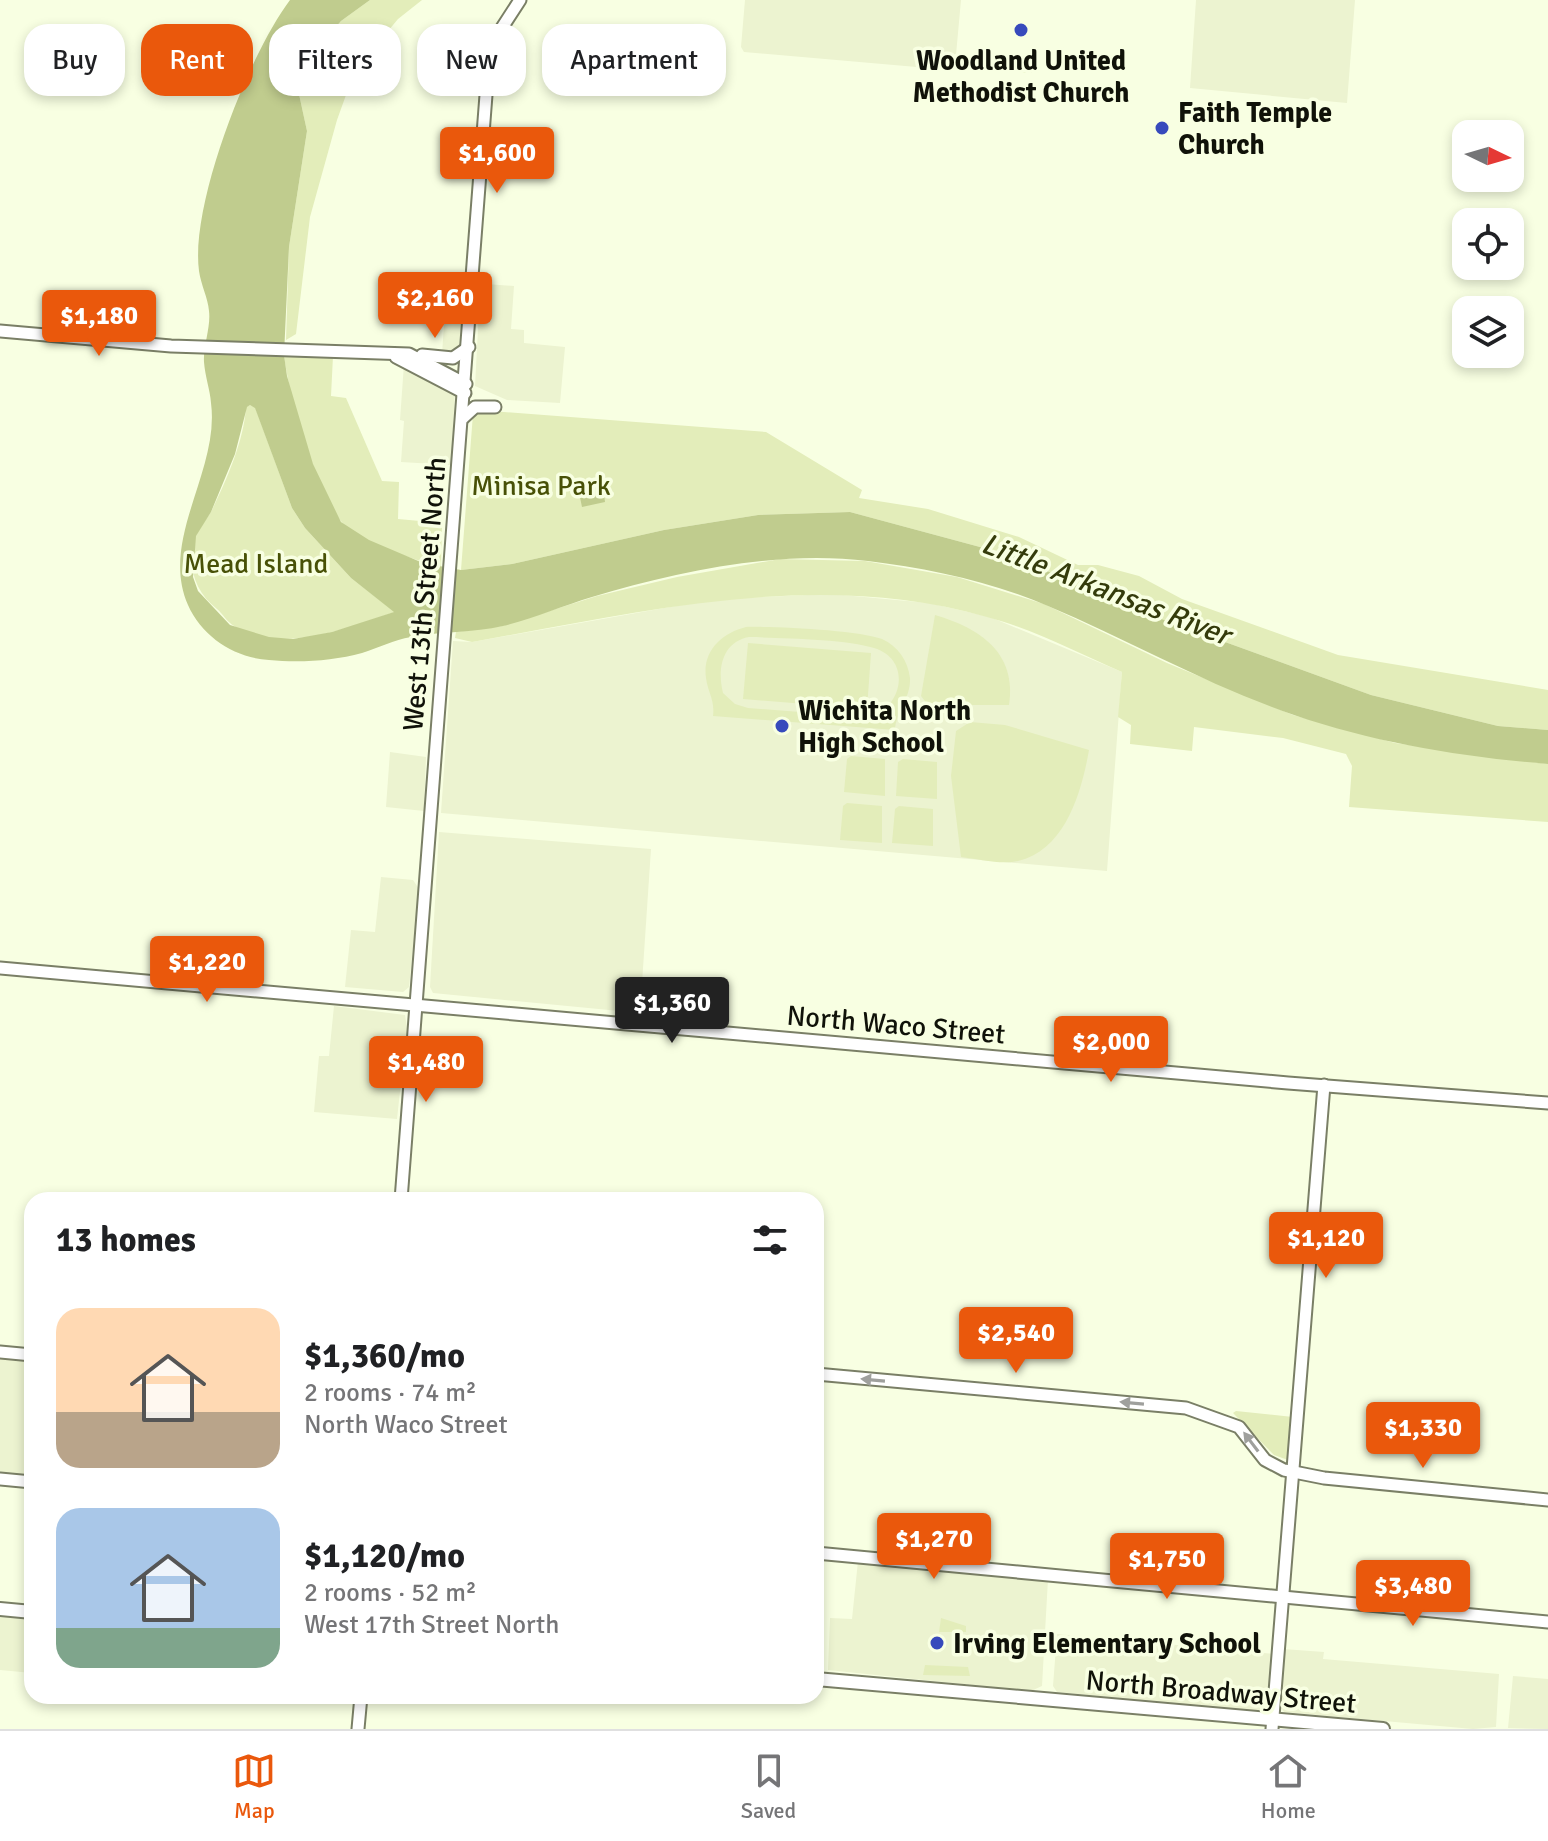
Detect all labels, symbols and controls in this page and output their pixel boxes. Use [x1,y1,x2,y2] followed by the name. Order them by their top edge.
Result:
[1012,21,1030,39] marker: Woodland United Methodist Church
[24,24,125,96] chip: Buy
[141,24,253,96] chip: Rent
[269,24,401,96] chip: Filters
[417,24,526,96] chip: New
[542,24,726,96] chip: Apartment
[913,44,1129,110] place label: Woodland United Methodist Church
[1178,96,1332,162] place label: Faith Temple Church
[1153,119,1171,137] marker: Faith Temple Church
[1452,120,1524,192] north arrow
[1452,120,1524,368] map controls
[432,127,562,195] pin: $1,600
[458,137,536,169] text: $1,600
[1452,208,1524,280] button: locate
[370,272,500,340] pin: $2,160
[396,282,474,314] text: $2,160
[34,290,164,358] pin: $1,180
[1452,296,1524,368] button: layers
[60,300,138,332] text: $1,180
[396,456,454,733] street label: West 13th Street North
[471,469,611,503] park label: Minisa Park
[976,525,1239,655] water label: Little Arkansas River
[184,547,328,581] park label: Mead Island
[798,694,971,760] place label: Wichita North High School
[773,717,791,735] marker: Wichita North High School
[142,936,272,1004] pin: $1,220
[168,946,246,978] text: $1,220
[607,977,737,1045] pin: $1,360
[633,987,711,1019] text: $1,360
[785,999,1007,1052] street label: North Waco Street
[1046,1016,1176,1084] pin: $2,000
[1072,1026,1150,1058] text: $2,000
[361,1036,491,1104] pin: $1,480
[387,1046,465,1078] text: $1,480
[1261,1212,1391,1280] pin: $1,120
[748,1218,792,1262] icon: filters
[56,1219,196,1261] text: 13 homes
[1287,1222,1365,1254] text: $1,120
[951,1307,1081,1375] pin: $2,540
[977,1317,1055,1349] text: $2,540
[304,1335,465,1377] text: $1,360/mo
[120,1340,216,1436] icon: home
[860,1373,885,1386] one-way arrow
[304,1377,477,1409] text: 2 rooms · 74 m²
[1119,1396,1144,1409] one-way arrow
[1358,1402,1488,1470] pin: $1,330
[304,1409,508,1441] text: North Waco Street
[1384,1412,1462,1444] text: $1,330
[1244,1432,1260,1453] one-way arrow
[869,1513,999,1581] pin: $1,270
[895,1523,973,1555] text: $1,270
[1102,1533,1232,1601] pin: $1,750
[304,1535,465,1577] text: $1,120/mo
[120,1540,216,1636] icon: home
[1128,1543,1206,1575] text: $1,750
[1348,1560,1478,1628] pin: $3,480
[1374,1570,1452,1602] text: $3,480
[304,1577,477,1609] text: 2 rooms · 52 m²
[304,1609,559,1641] text: West 17th Street North
[953,1627,1261,1661] place label: Irving Elementary School
[928,1634,946,1652] marker: Irving Elementary School
[1084,1663,1358,1721] street label: North Broadway Street
[232,1749,276,1824] tab: Map
[741,1749,796,1824] tab: Saved
[1261,1749,1316,1824] tab: Home

